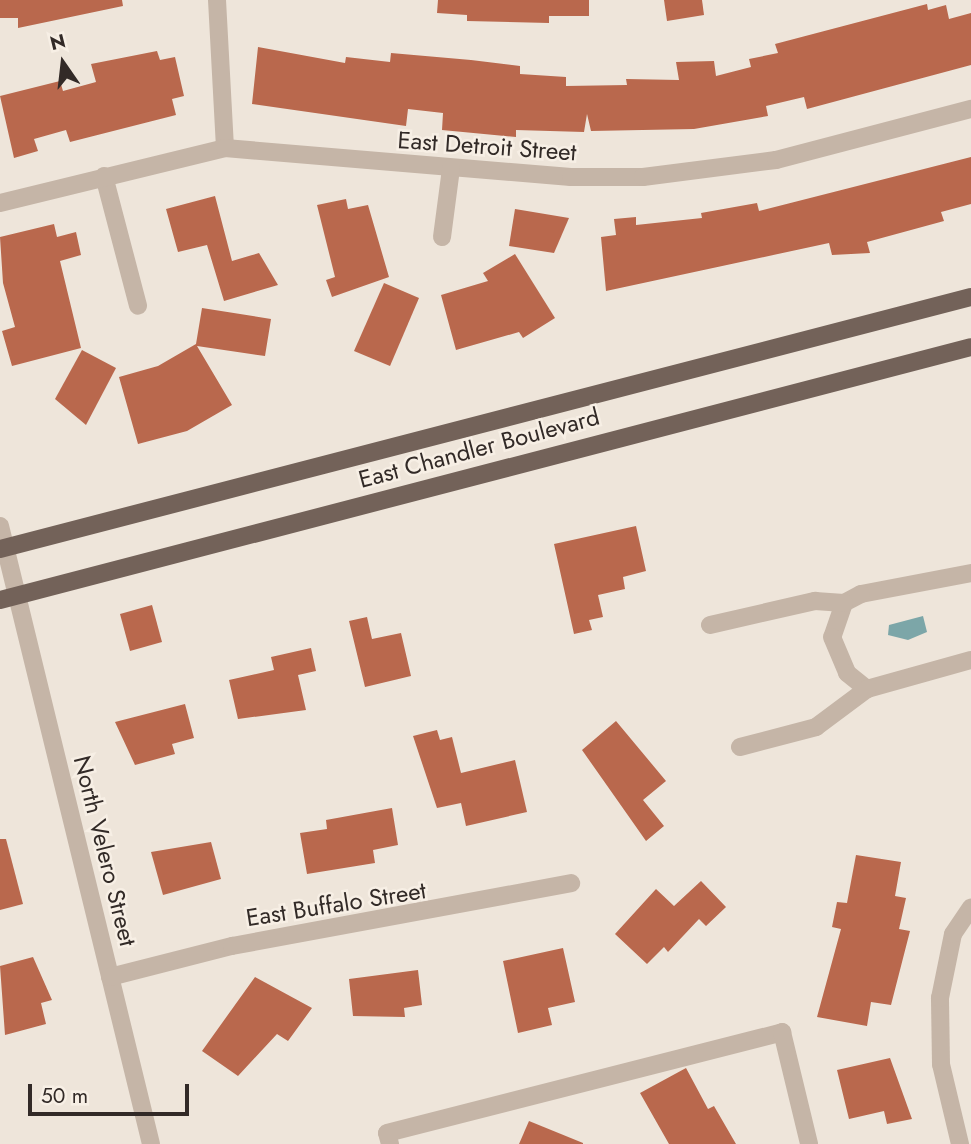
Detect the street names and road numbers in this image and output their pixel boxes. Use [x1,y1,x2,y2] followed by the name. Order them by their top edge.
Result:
[397,125,577,167] street label: East Detroit Street
[355,402,603,494] street label: East Chandler Boulevard
[67,753,143,949] street label: North Velero Street
[244,876,428,932] street label: East Buffalo Street

